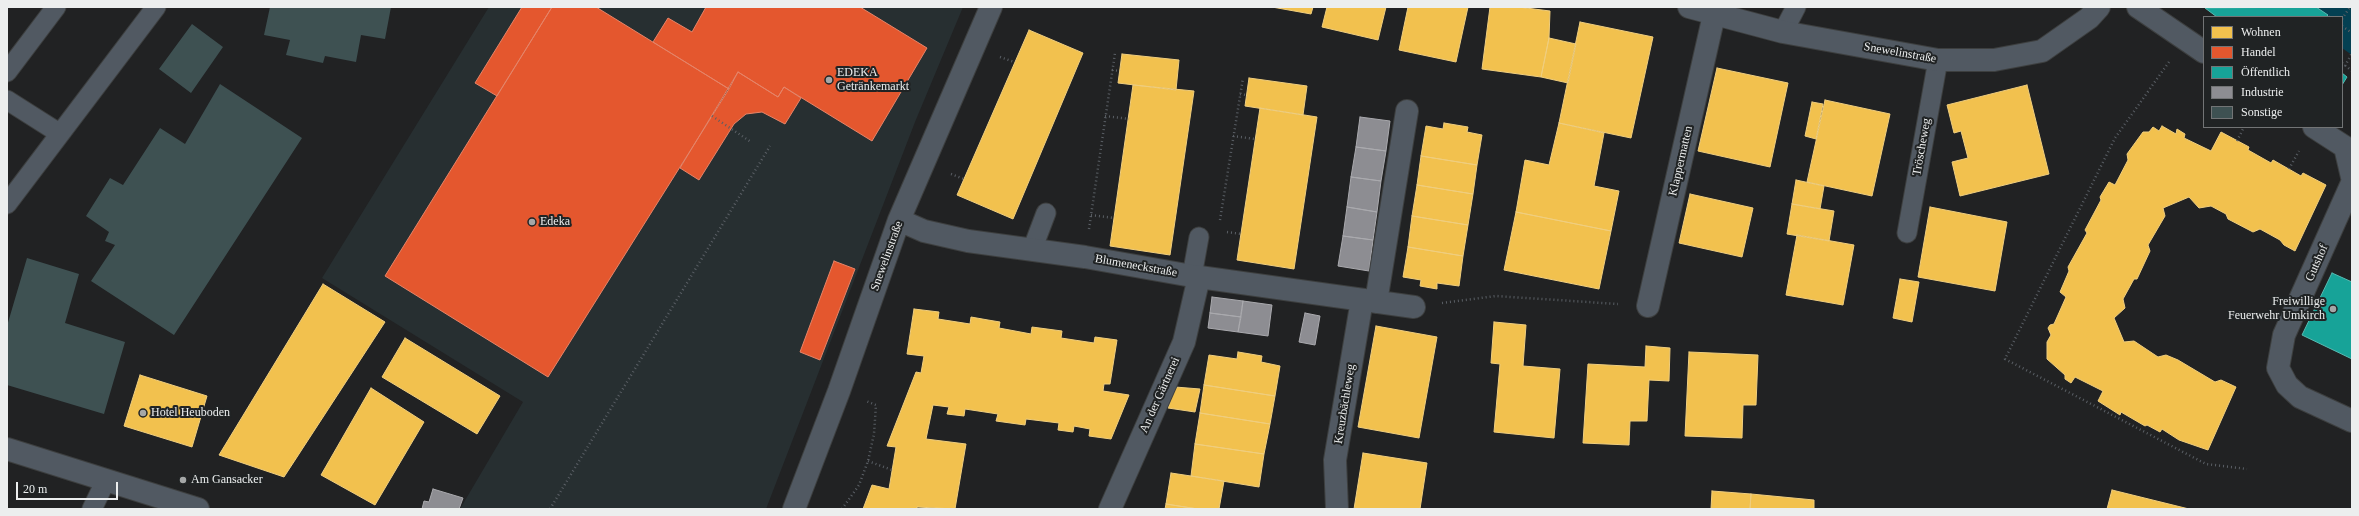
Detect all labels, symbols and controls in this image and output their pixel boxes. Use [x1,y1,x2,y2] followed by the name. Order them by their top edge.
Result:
[2203,16,2343,128] legend
[2241,25,2281,39] text: Wohnen
[1863,40,1937,66] street label: Snewelinstraße
[2241,45,2276,59] text: Handel
[2241,65,2290,79] text: Öffentlich
[837,66,909,94] place label: EDEKA Getränkemarkt
[824,75,834,85] marker: EDEKA Getränkemarkt
[2241,85,2284,99] text: Industrie
[2241,105,2282,119] text: Sonstige
[1910,117,1934,177] street label: Tröscheweg
[1666,125,1696,197] street label: Klappermatten
[540,215,570,229] place label: Edeka
[527,217,537,227] marker: Edeka
[868,219,906,293] street label: Snewelinstraße
[2303,242,2331,284] street label: Gutshof
[1094,252,1178,280] street label: Blumeneckstraße
[2228,295,2325,323] place label: Freiwillige Feuerwehr Umkirch
[2328,304,2338,314] marker: Freiwillige Feuerwehr Umkirch
[1137,355,1183,435] street label: An der Gärtnerei
[1332,363,1358,445] street label: Kreuzbächleweg
[151,406,230,420] place label: Hotel Heuboden
[138,408,148,418] marker: Hotel Heuboden
[191,473,263,487] place label: Am Gansacker
[18,474,120,500] scale bar
[178,475,188,485] marker: Am Gansacker
[23,482,47,496] text: 20 m

